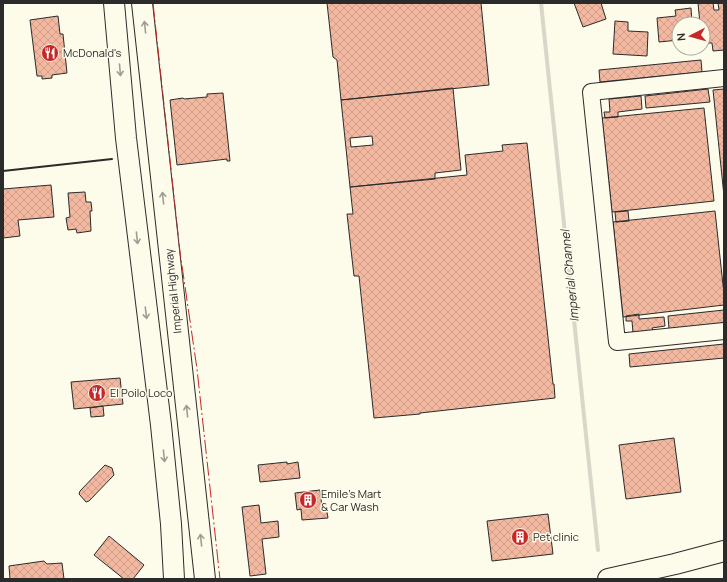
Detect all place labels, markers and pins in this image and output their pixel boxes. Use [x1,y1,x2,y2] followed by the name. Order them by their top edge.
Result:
[40,43,60,63] restaurant icon: McDonald's
[63,45,121,60] place label: McDonald's
[87,383,107,403] restaurant icon: El Poilo Loco
[110,385,173,400] place label: El Poilo Loco
[321,486,381,514] place label: Emile's Mart & Car Wash
[298,490,318,510] building icon: Emile's Mart & Car Wash
[510,527,530,547] building icon: Pet clinic
[533,529,579,544] place label: Pet clinic

